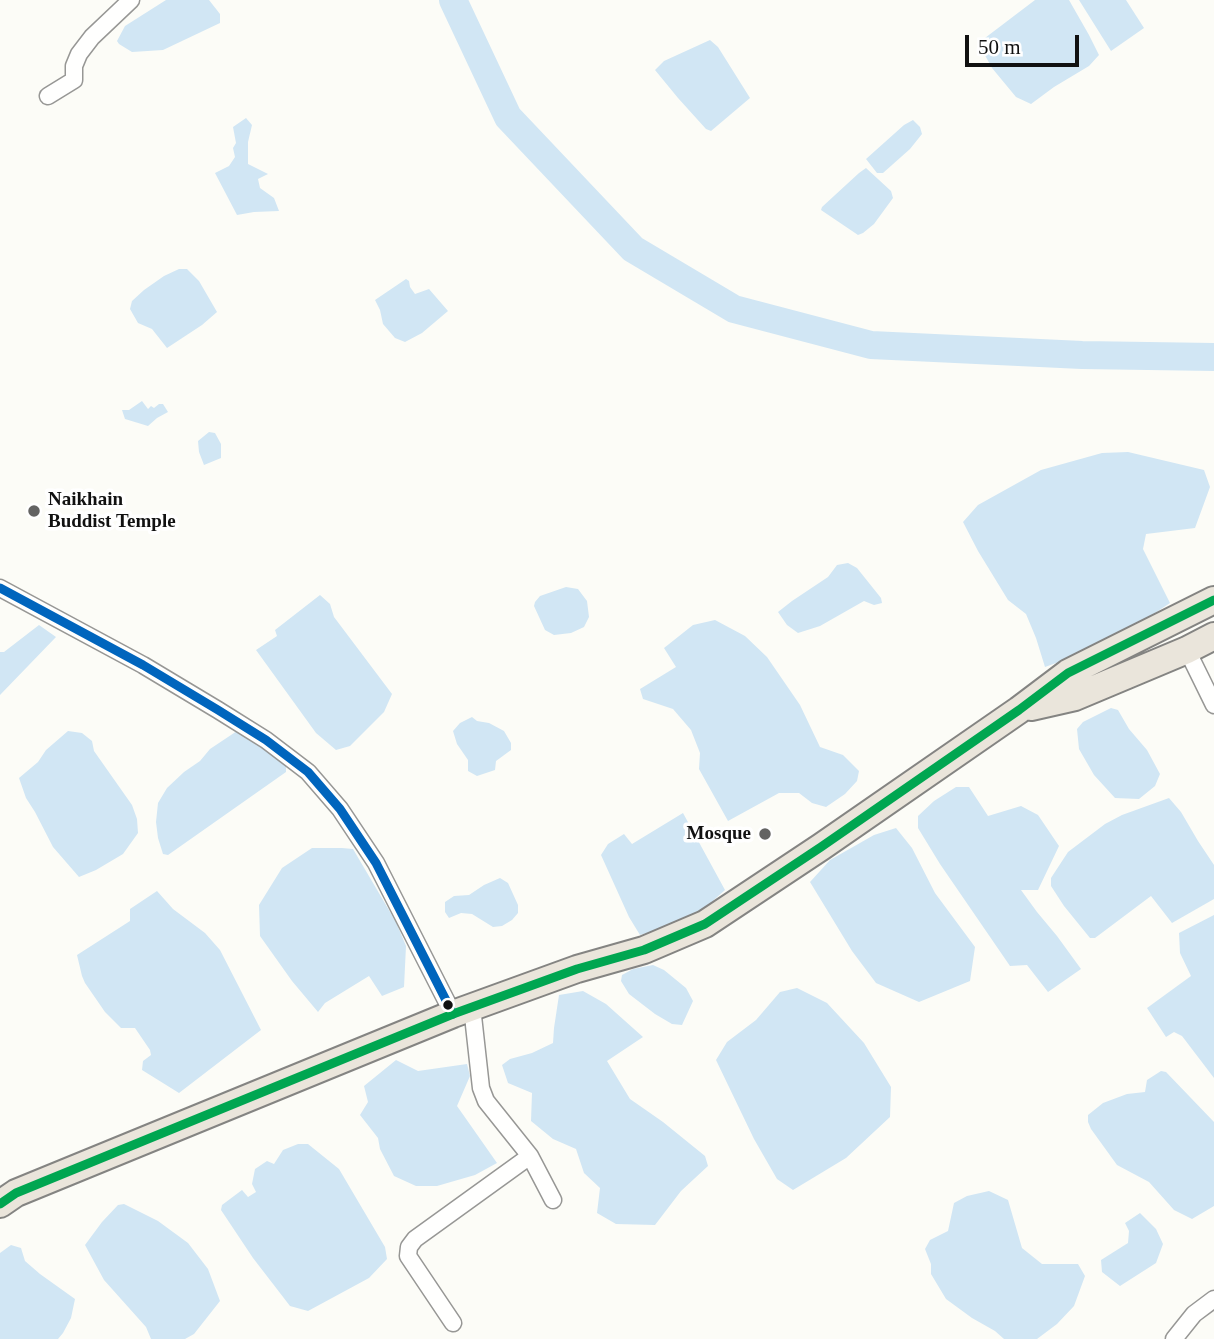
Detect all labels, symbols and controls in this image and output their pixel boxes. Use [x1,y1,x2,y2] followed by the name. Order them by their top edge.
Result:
[969,21,1083,65] scale bar
[978,35,1021,59] text: 50 m
[48,489,195,533] place label: Naikhain Buddist Temple
[26,503,42,519] marker: Naikhain Buddist Temple
[676,823,751,845] place label: Mosque
[757,826,773,842] marker: Mosque
[441,998,455,1012] unlabelled marker

